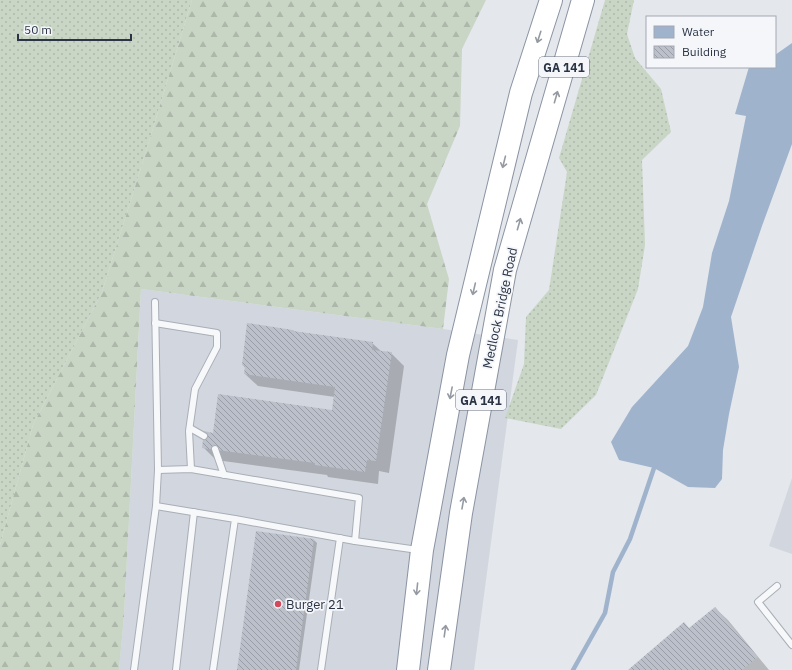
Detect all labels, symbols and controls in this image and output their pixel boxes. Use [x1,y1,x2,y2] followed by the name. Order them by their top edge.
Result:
[18,16,131,42] scale bar
[646,16,776,68] legend
[24,22,52,37] text: 50 m
[682,24,715,39] text: Water
[535,30,542,43] one-way arrow
[682,44,727,59] text: Building
[539,57,589,77] road number: GA 141
[553,91,560,104] one-way arrow
[500,155,508,168] one-way arrow
[516,218,523,231] one-way arrow
[479,246,521,370] street label: Medlock Bridge Road
[469,282,477,295] one-way arrow
[447,386,455,399] one-way arrow
[456,390,506,410] road number: GA 141
[459,496,467,509] one-way arrow
[414,582,421,595] one-way arrow
[286,596,344,613] place label: Burger 21
[273,599,283,609] marker: Burger 21
[441,625,449,638] one-way arrow

